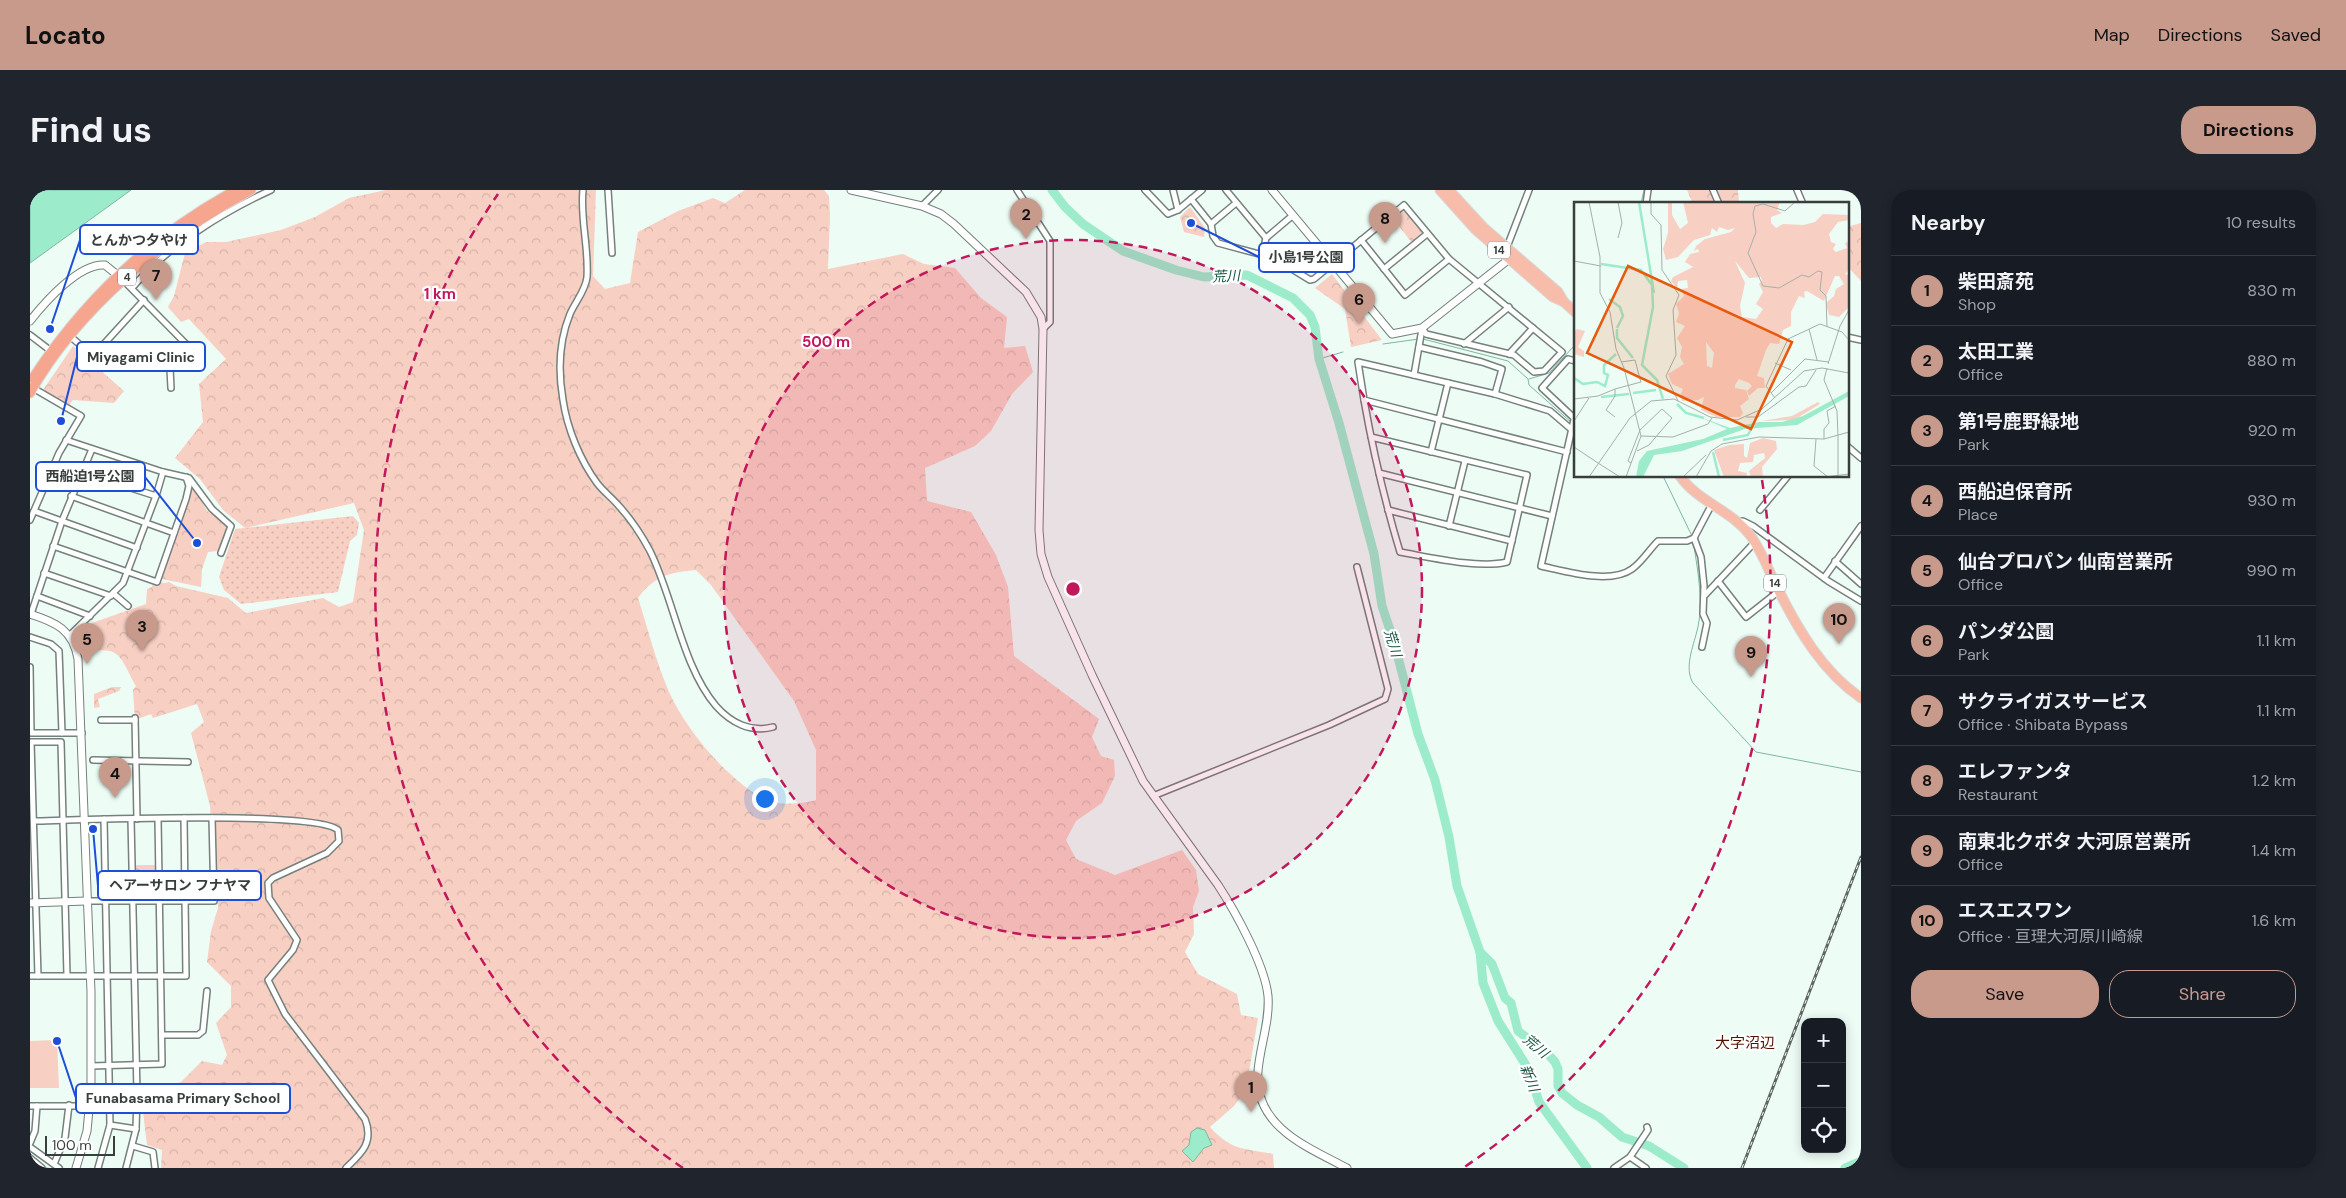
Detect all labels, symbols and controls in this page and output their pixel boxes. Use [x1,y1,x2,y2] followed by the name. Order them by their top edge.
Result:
[25,20,106,51] text: Locato
[2094,23,2130,47] text: Map
[2158,23,2243,47] text: Directions
[2271,23,2321,47] text: Saved
[2181,106,2316,154] button: Directions
[30,107,152,153] text: Find us
[1010,198,1042,239] pin: 2
[1369,202,1401,243] pin: 8
[1574,202,1848,478] inset map
[1911,209,1985,237] text: Nearby
[2226,212,2296,233] text: 10 results
[80,225,198,254] callout: とんかつ夕やけ
[90,231,188,249] text: とんかつ夕やけ
[1488,242,1510,258] road number: 14
[1259,243,1354,272] callout: 小島1号公園
[1268,248,1344,266] text: 小島1号公園
[140,259,172,300] pin: 7
[1212,266,1242,286] water label: 荒川
[118,268,136,285] road number: 4
[1958,269,2034,294] text: 柴田斎苑
[1924,280,1930,301] text: 1
[2247,280,2296,301] text: 830 m
[1343,283,1375,324] pin: 6
[424,284,456,304] text: 1 km
[1958,294,1996,315] text: Shop
[802,332,850,352] text: 500 m
[1958,339,2034,364] text: 太田工業
[77,342,205,371] callout: Miyagami Clinic
[87,348,195,366] text: Miyagami Clinic
[1922,350,1932,371] text: 2
[2247,350,2296,371] text: 880 m
[1958,364,2003,385] text: Office
[1958,409,2079,434] text: 第1号鹿野緑地
[1922,420,1932,441] text: 3
[2248,420,2296,441] text: 920 m
[1958,434,1990,455] text: Park
[36,462,145,491] callout: 西船迫1号公園
[45,467,135,485] text: 西船迫1号公園
[1958,479,2072,504] text: 西船迫保育所
[1922,490,1932,511] text: 4
[2247,490,2296,511] text: 930 m
[1958,504,1998,525] text: Place
[1958,549,2172,574] text: 仙台プロパン 仙南営業所
[1922,560,1932,581] text: 5
[2246,560,2296,581] text: 990 m
[1764,574,1786,592] road number: 14
[1958,574,2003,595] text: Office
[1064,580,1082,598] centre of rings
[1823,603,1855,644] pin: 10
[126,610,158,651] pin: 3
[1958,619,2054,644] text: パンダ公園
[71,623,103,664] pin: 5
[1380,627,1406,661] water label: 荒川
[1922,630,1932,651] text: 6
[2257,630,2296,651] text: 1.1 km
[1735,636,1767,677] pin: 9
[1958,644,1990,665] text: Park
[1958,689,2148,714] text: サクライガスサービス
[1923,700,1931,721] text: 7
[2257,700,2296,721] text: 1.1 km
[1958,714,2128,735] text: Office · Shibata Bypass
[99,757,131,798] pin: 4
[1958,759,2072,784] text: エレファンタ
[1922,770,1932,791] text: 8
[2252,770,2296,791] text: 1.2 km
[1958,784,2038,805] text: Restaurant
[752,786,778,812] your location
[1958,829,2190,854] text: 南東北クボタ 大河原営業所
[1922,840,1932,861] text: 9
[2252,840,2296,861] text: 1.4 km
[1958,854,2003,875] text: Office
[98,871,261,900] callout: ヘアーサロン フナヤマ
[109,876,251,894] text: ヘアーサロン フナヤマ
[1958,898,2072,923] text: エスエスワン
[1918,910,1936,931] text: 10
[2252,910,2296,931] text: 1.6 km
[1958,926,2143,947] text: Office · 亘理大河原川崎線
[1911,970,2099,1018] button: Save
[2109,970,2296,1018] button: Share
[1801,1018,1846,1153] map controls
[1801,1018,1846,1063] button: +
[1519,1030,1554,1063] water label: 荒川
[1715,1033,1775,1053] district label: 大字沼辺
[1516,1062,1544,1096] water label: 新川
[1801,1063,1846,1108] button: −
[1235,1071,1267,1112] pin: 1
[76,1084,290,1113] callout: Funabasama Primary School
[86,1089,280,1107] text: Funabasama Primary School
[1801,1108,1846,1153] button: locate
[45,1133,115,1156] scale bar
[52,1136,92,1154] text: 100 m

